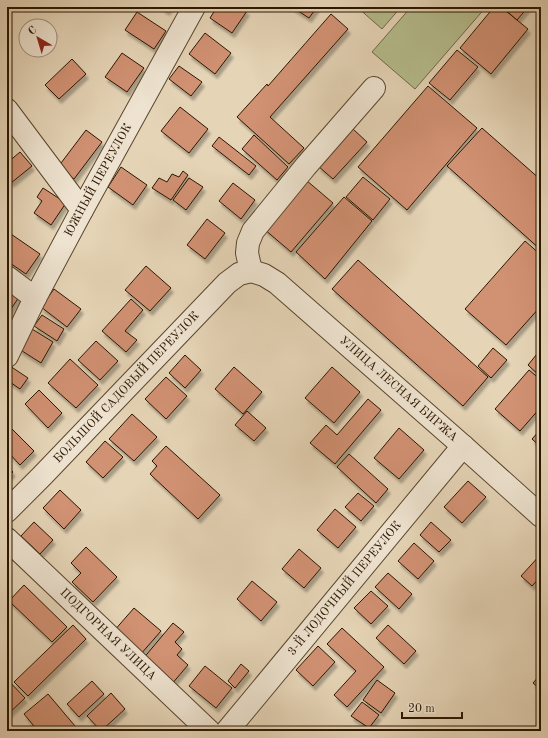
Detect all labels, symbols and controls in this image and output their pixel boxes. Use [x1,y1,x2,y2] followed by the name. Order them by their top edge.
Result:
[18,18,58,58] north arrow
[27,25,39,38] text: С
[63,122,134,239] street label: ЮЖНЫЙ ПЕРЕУЛОК
[52,309,202,465] street label: БОЛЬШОЙ САДОВЫЙ ПЕРЕУЛОК
[337,334,459,444] street label: УЛИЦА ЛЕСНАЯ БИРЖА
[286,519,404,658] street label: 3-Й ЛОДОЧНЫЙ ПЕРЕУЛОК
[58,587,158,683] street label: ПОДГОРНАЯ УЛИЦА
[402,694,462,720] scale bar
[408,703,435,715] text: 20 m

